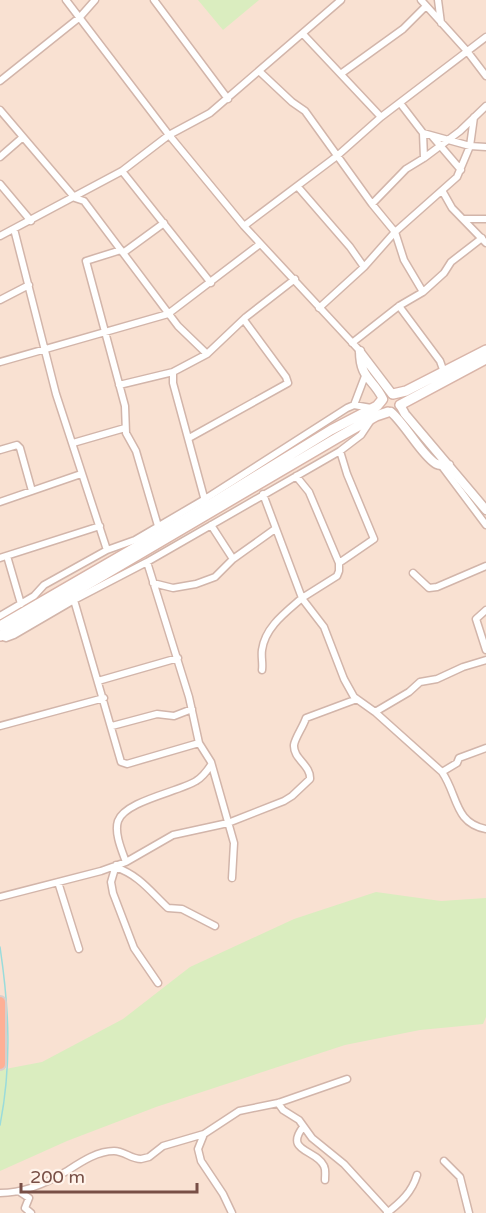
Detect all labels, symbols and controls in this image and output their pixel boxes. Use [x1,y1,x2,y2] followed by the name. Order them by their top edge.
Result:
[21,1156,196,1194] scale bar
[30,1166,85,1188] text: 200 m

